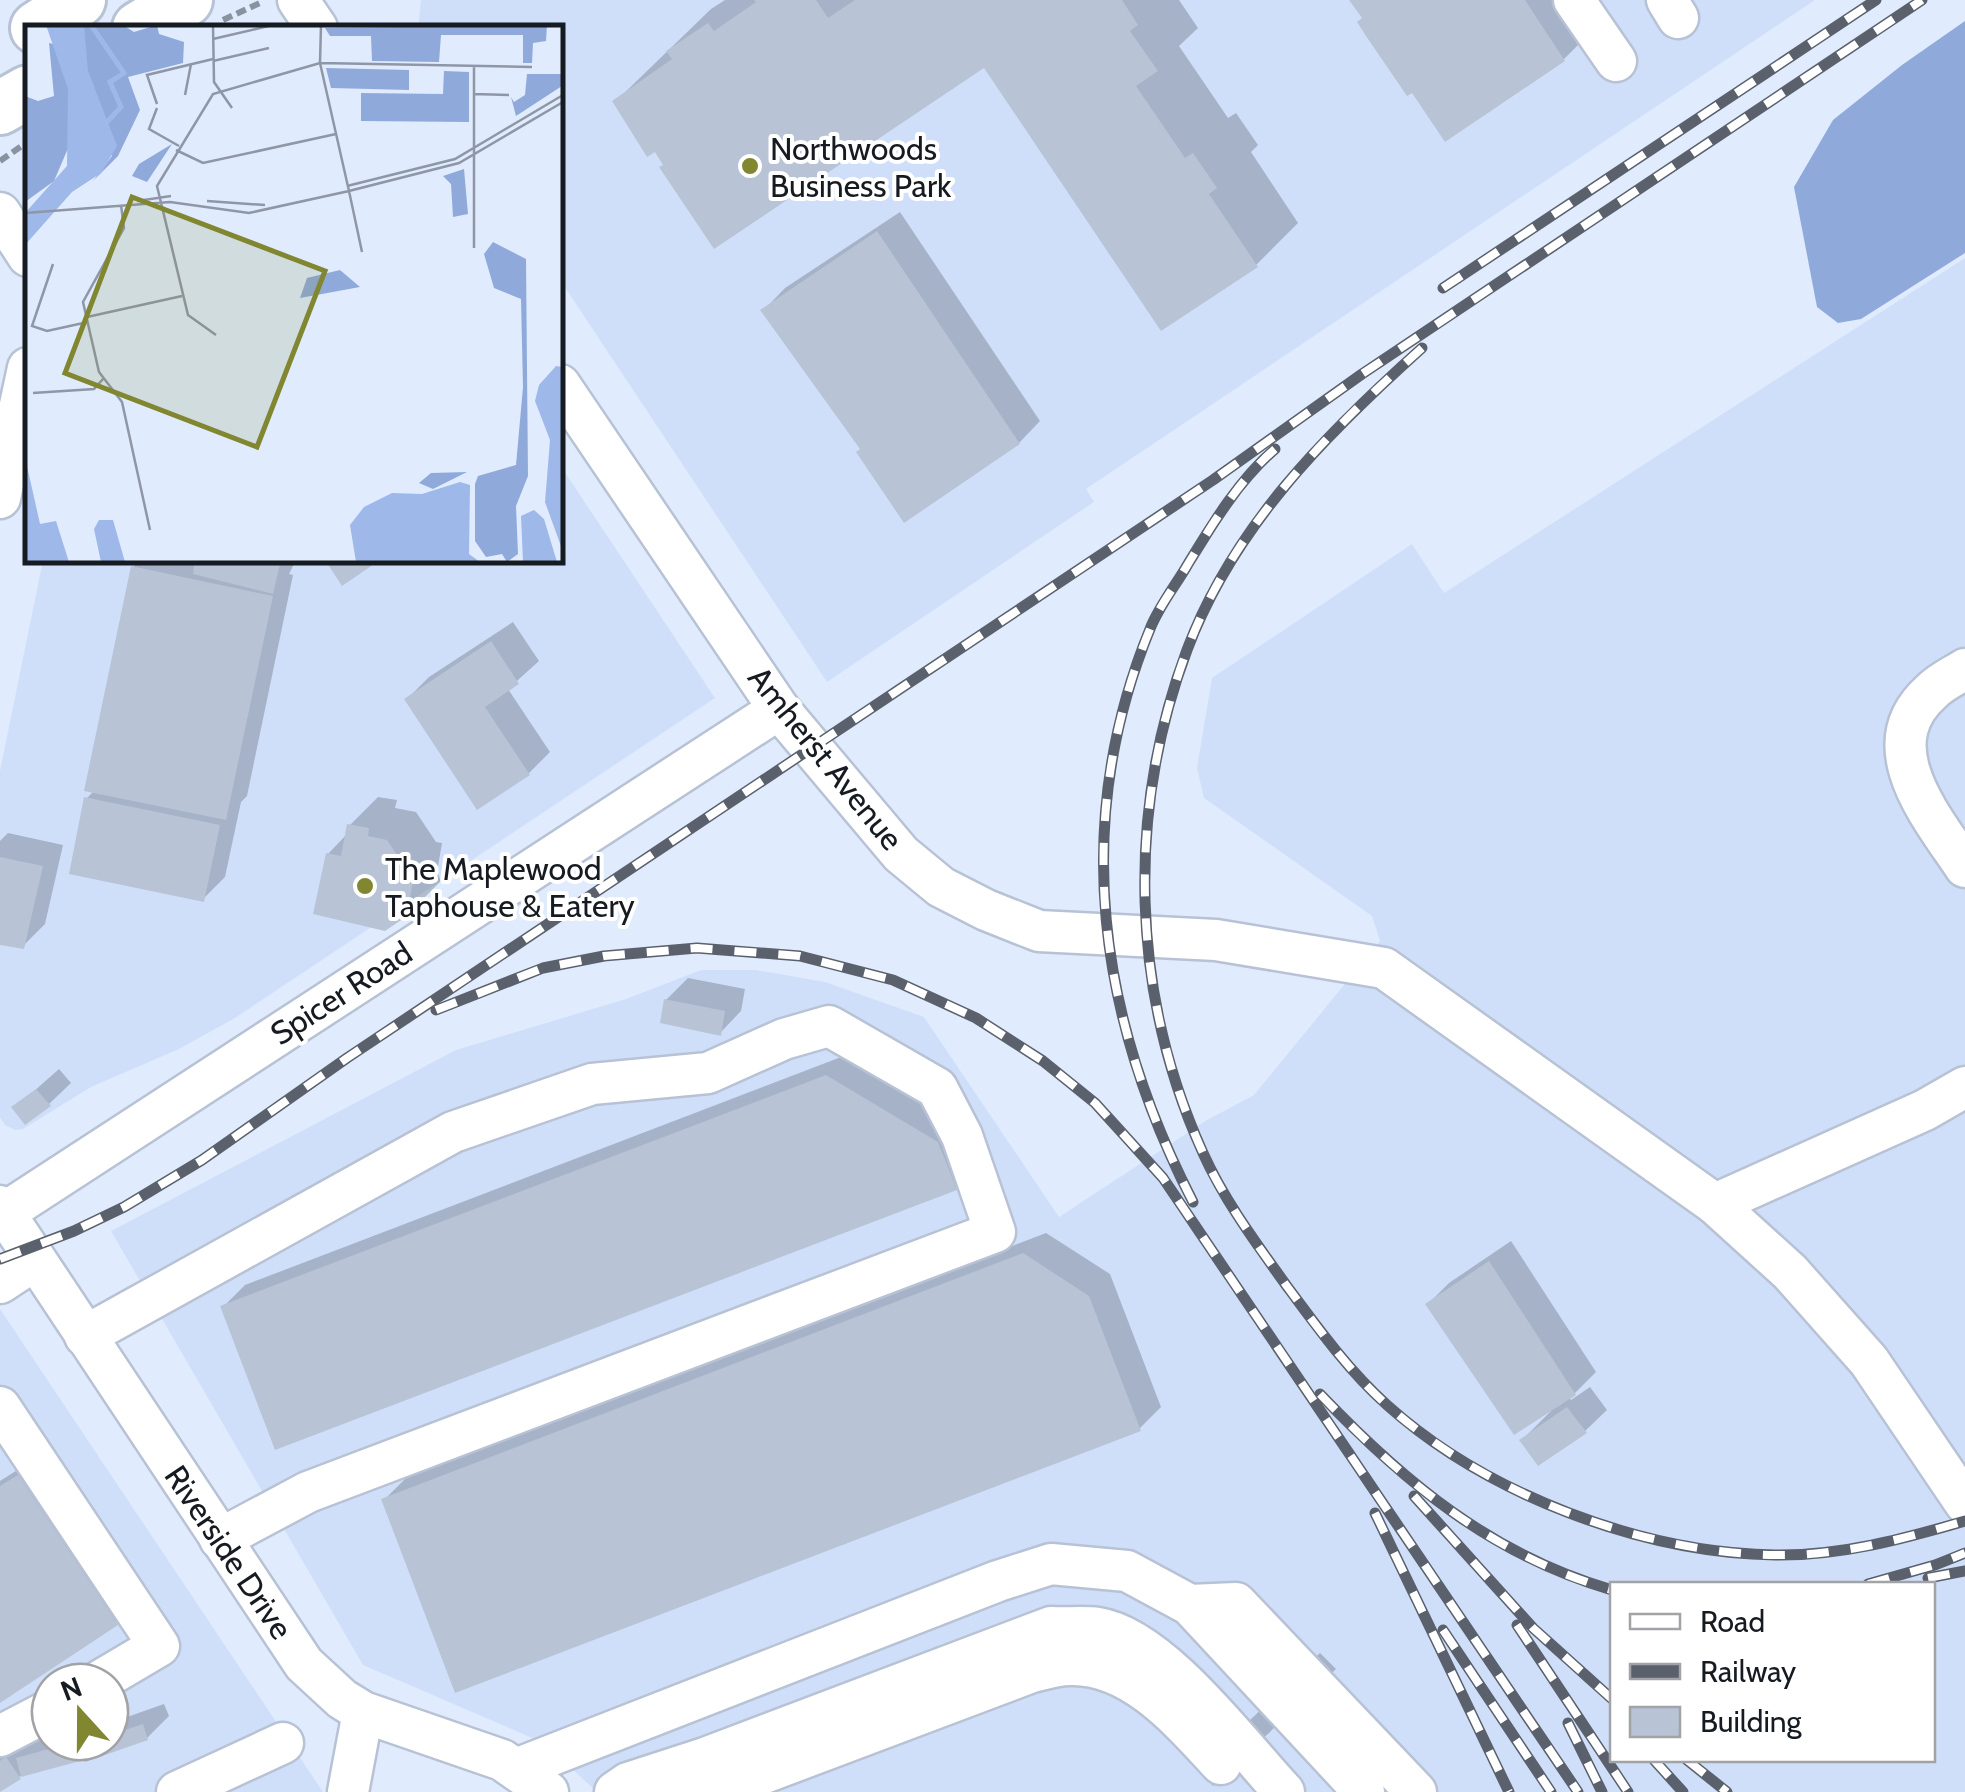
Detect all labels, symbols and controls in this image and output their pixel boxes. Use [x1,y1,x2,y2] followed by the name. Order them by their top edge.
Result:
[25,25,562,562] inset map
[770,129,952,205] place label: Northwoods Business Park
[739,155,761,177] marker: Northwoods Business Park
[740,659,912,857] street label: Amherst Avenue
[385,849,635,925] place label: The Maplewood Taphouse & Eatery
[354,875,376,897] marker: The Maplewood Taphouse & Eatery
[263,933,419,1053] street label: Spicer Road
[157,1458,301,1646] street label: Riverside Drive
[1610,1582,1935,1762] legend
[1700,1603,1765,1640] text: Road
[1700,1653,1796,1690] text: Railway
[30,1662,130,1762] north arrow
[56,1669,86,1708] text: N
[1700,1703,1803,1740] text: Building

